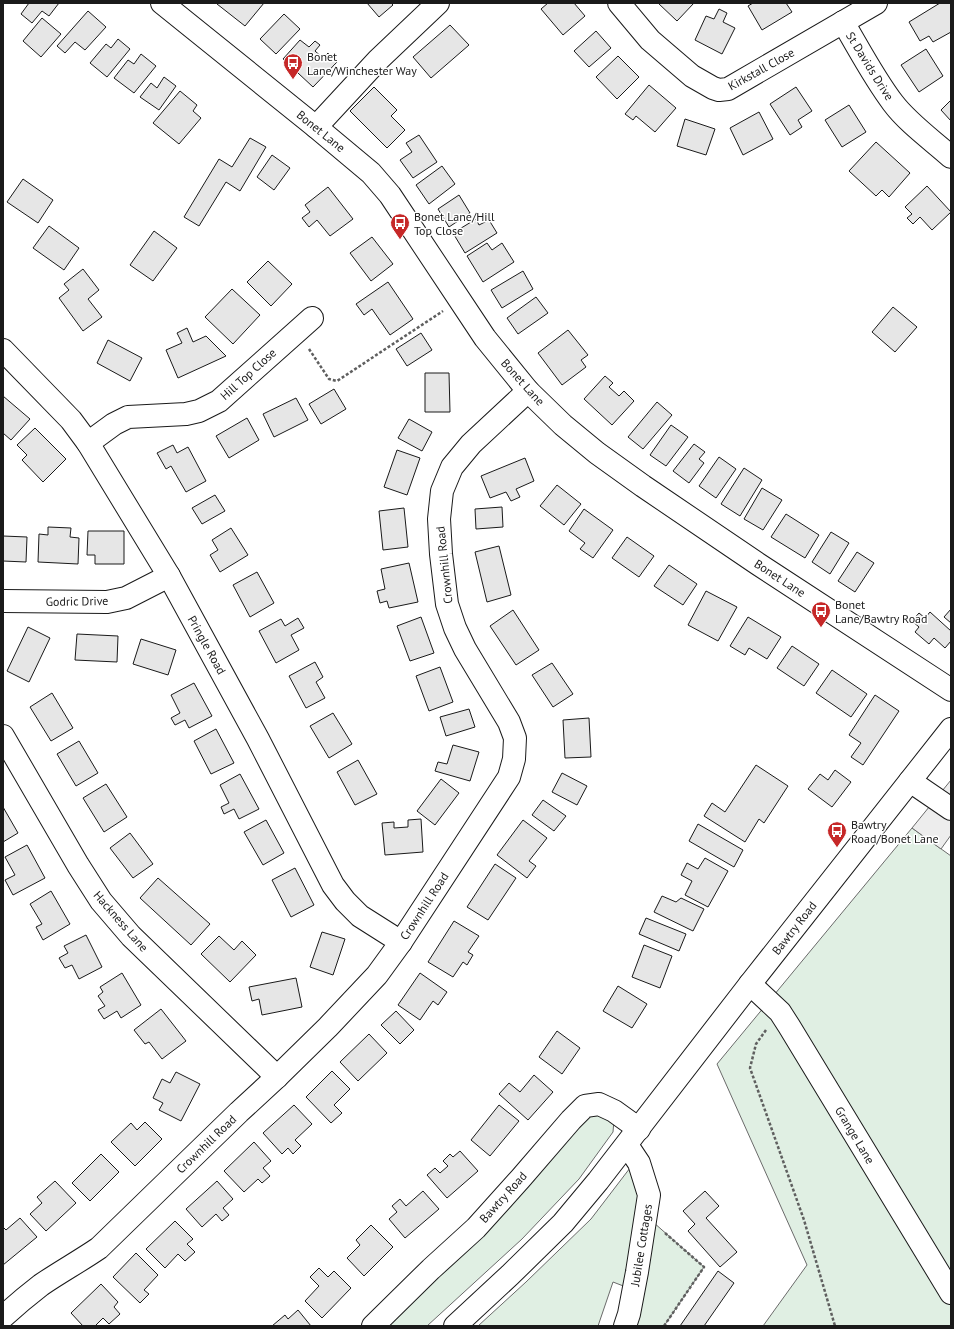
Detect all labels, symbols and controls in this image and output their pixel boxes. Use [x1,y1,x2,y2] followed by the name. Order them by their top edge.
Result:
[843,29,897,103] street label: St Davids Drive
[725,45,797,93] street label: Kirkstall Close
[307,49,417,78] place label: Bonet Lane/Winchester Way
[282,52,304,80] bus stop icon: Bonet Lane/Winchester Way
[294,107,348,155] street label: Bonet Lane
[414,209,495,238] place label: Bonet Lane/Hill Top Close
[389,212,411,240] bus stop icon: Bonet Lane/Hill Top Close
[217,345,279,403] street label: Hill Top Close
[498,355,548,409] street label: Bonet Lane
[432,526,456,604] street label: Crownhill Road
[752,556,808,600] street label: Bonet Lane
[45,593,109,609] street label: Godric Drive
[835,597,928,626] place label: Bonet Lane/Bawtry Road
[810,600,832,628] bus stop icon: Bonet Lane/Bawtry Road
[185,613,229,677] street label: Pringle Road
[851,817,939,846] place label: Bawtry Road/Bonet Lane
[826,820,848,848] bus stop icon: Bawtry Road/Bonet Lane
[397,869,451,943] street label: Crownhill Road
[90,888,152,954] street label: Hackness Lane
[768,898,820,958] street label: Bawtry Road
[832,1104,878,1166] street label: Grange Lane
[173,1112,239,1176] street label: Crownhill Road
[476,1168,530,1226] street label: Bawtry Road
[627,1203,655,1288] street label: Jubilee Cottages

